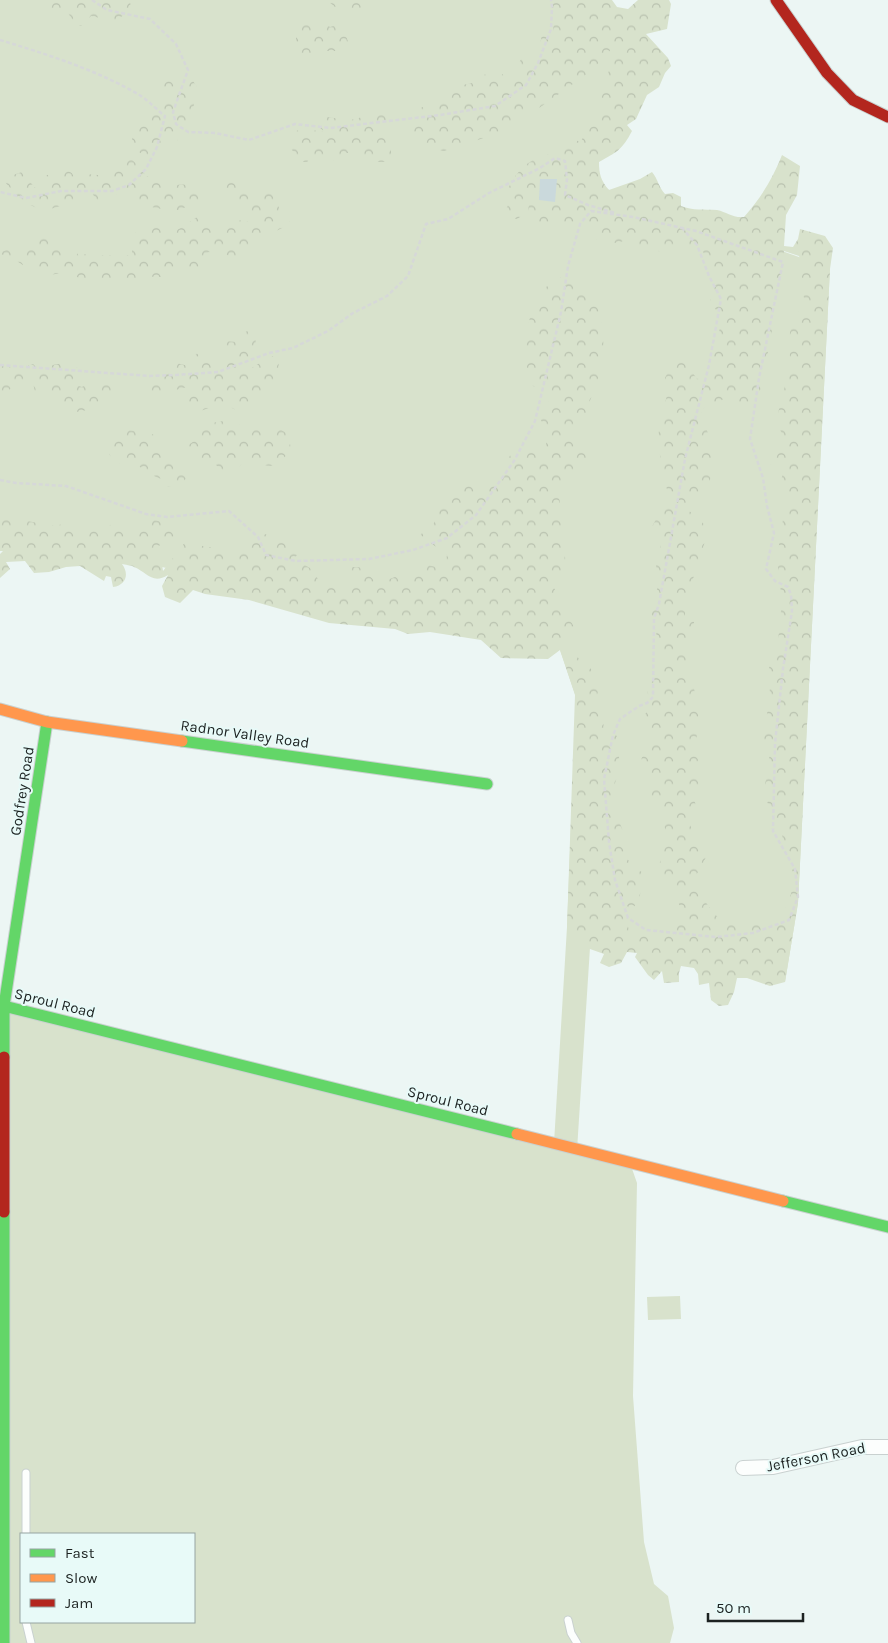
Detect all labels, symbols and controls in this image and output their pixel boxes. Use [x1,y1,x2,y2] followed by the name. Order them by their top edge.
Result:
[179,716,311,752] street label: Radnor Valley Road
[6,745,38,837] street label: Godfrey Road
[13,984,97,1022] street label: Sproul Road
[406,1082,490,1120] street label: Sproul Road
[765,1439,867,1475] street label: Jefferson Road
[20,1533,195,1623] legend
[65,1544,95,1562] text: Fast
[65,1569,97,1587] text: Slow
[708,1590,803,1622] scale bar
[65,1594,93,1612] text: Jam
[716,1599,751,1617] text: 50 m

